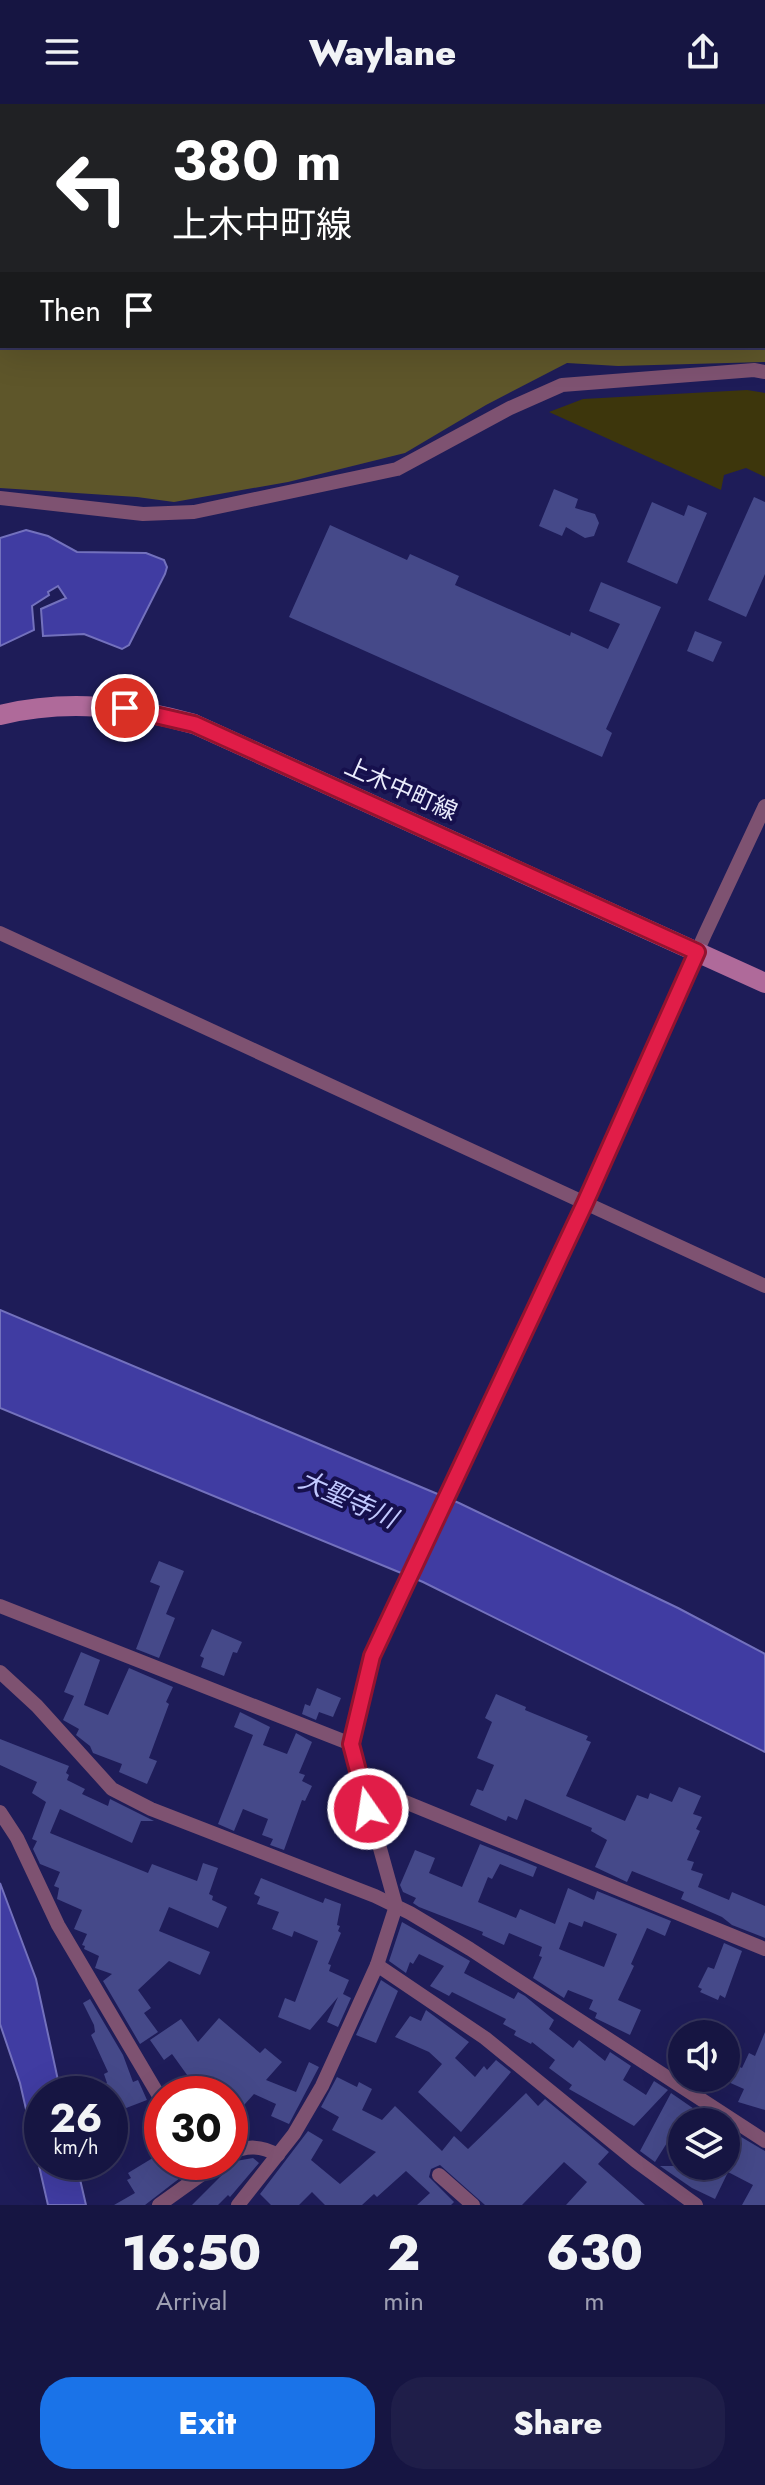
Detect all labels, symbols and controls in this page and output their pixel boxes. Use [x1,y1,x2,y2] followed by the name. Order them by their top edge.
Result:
[309,26,456,78] text: Waylane
[40,30,84,74] icon: menu
[681,30,725,74] icon: share
[172,120,342,201] text: 380 m
[40,136,144,240] icon: left
[172,198,352,250] text: 上木中町線
[117,288,161,332] icon: arrive
[40,289,101,332] text: Then
[91,674,159,742] pin
[103,686,147,730] icon: arrive
[339,748,463,829] street label: 上木中町線
[293,1460,406,1539] water label: 大聖寺川
[326,1767,410,1851] position arrow
[668,2020,740,2180] map controls
[668,2020,740,2092] button: sound
[144,2076,248,2180] speed limit sign: 30
[50,2089,103,2147] text: 26
[668,2108,740,2180] button: layers
[53,2133,99,2162] text: km/h
[122,2219,261,2288] text: 16:50
[387,2219,420,2288] text: 2
[546,2219,643,2288] text: 630
[156,2282,227,2320] text: Arrival
[383,2282,424,2320] text: min
[584,2282,605,2320] text: m
[40,2377,375,2469] button: Exit
[391,2377,725,2469] button: Share

